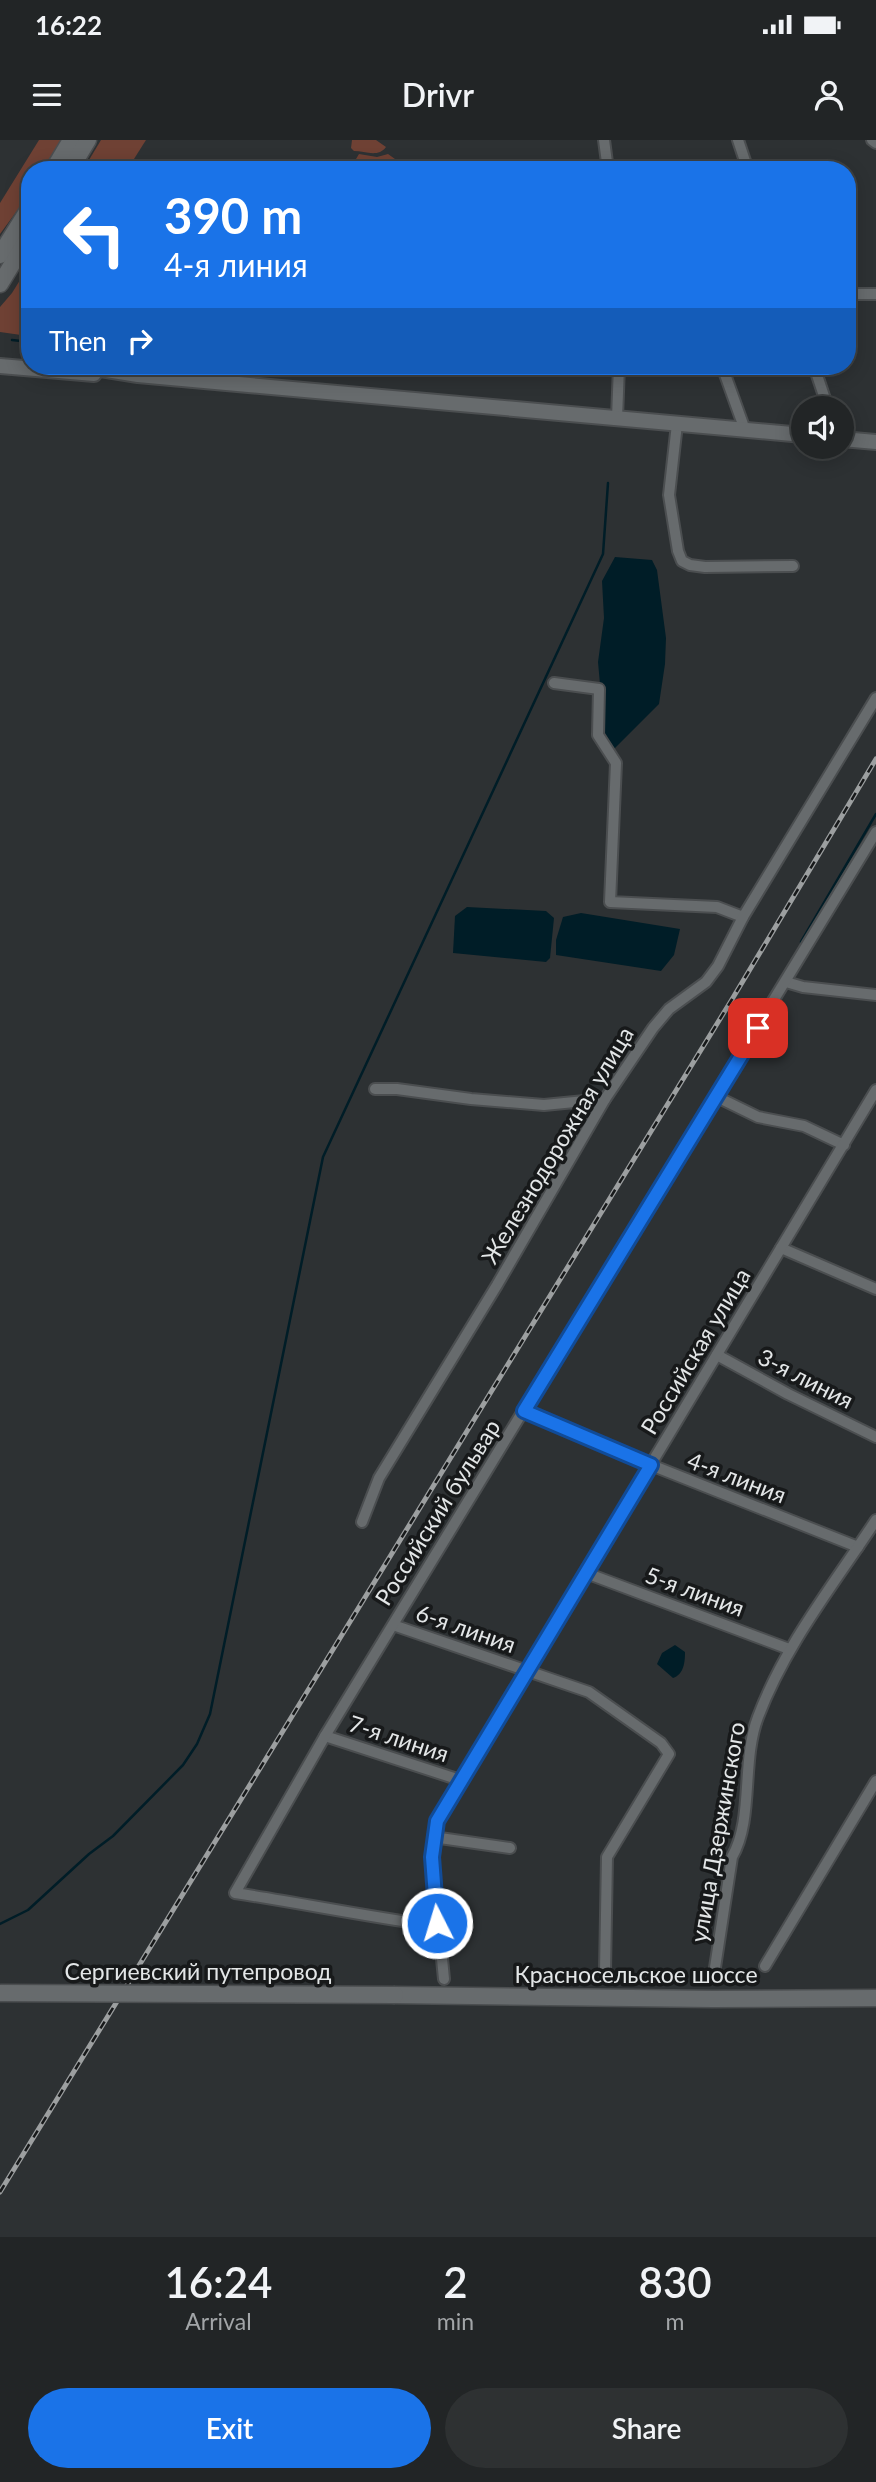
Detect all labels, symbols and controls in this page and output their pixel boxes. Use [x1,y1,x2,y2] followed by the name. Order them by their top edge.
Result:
[35,9,102,41] text: 16:22
[402,75,474,114] text: Drivr
[28,76,66,114] icon: menu
[810,76,848,114] icon: person
[164,186,302,244] text: 390 m
[49,189,140,280] icon: left
[164,245,308,284] text: 4-я линия
[121,322,159,360] icon: right
[49,325,107,357] text: Then
[791,396,854,459] map controls
[791,396,854,459] button: sound
[728,998,788,1058] pin
[739,1009,777,1047] icon: arrive
[475,1021,639,1269] street label: Железнодорожная улица
[634,1263,756,1439] street label: Российская улица
[754,1342,858,1414] street label: 3-я линия
[368,1414,506,1610] street label: Российский бульвар
[684,1445,790,1509] street label: 4-я линия
[642,1560,748,1622] street label: 5-я линия
[413,1598,519,1658] street label: 6-я линия
[346,1709,452,1767] street label: 7-я линия
[684,1720,750,1944] street label: улица Дзержинского
[400,1886,474,1960] position arrow
[65,1957,331,1985] street label: Сергиевский путепровод
[514,1960,758,1988] street label: Красносельское шоссе
[164,2257,272,2307] text: 16:24
[443,2257,468,2307] text: 2
[639,2257,712,2307] text: 830
[185,2307,252,2335] text: Arrival
[437,2307,474,2335] text: min
[666,2307,685,2335] text: m
[28,2388,431,2468] button: Exit
[445,2388,848,2468] button: Share

